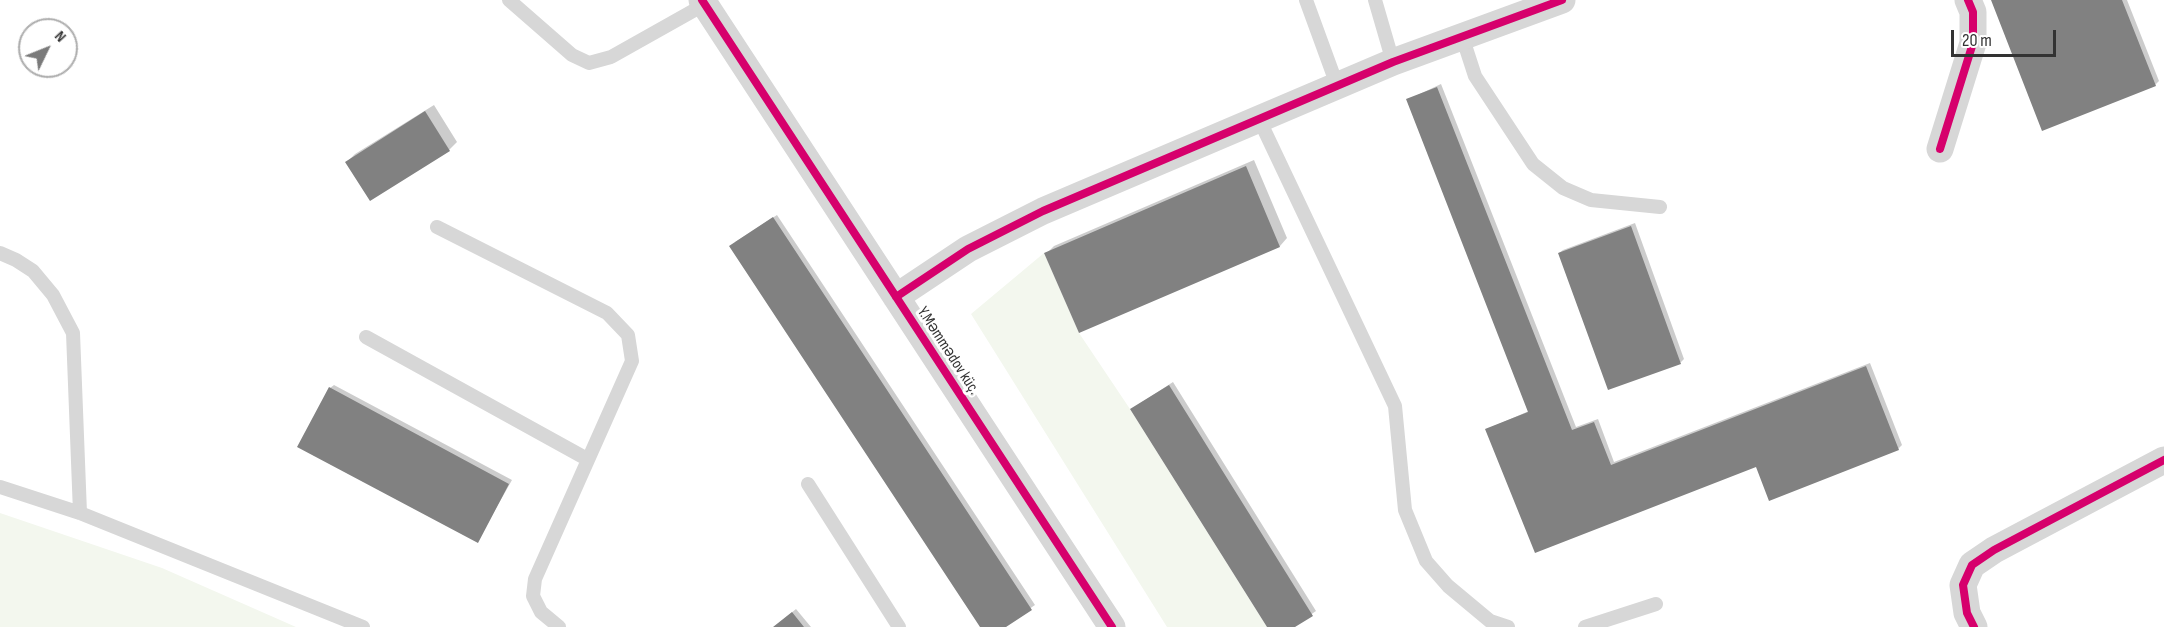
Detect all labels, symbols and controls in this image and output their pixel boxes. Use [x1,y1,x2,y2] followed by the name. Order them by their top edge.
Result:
[18,18,78,78] north arrow
[1954,18,2059,56] scale bar
[50,27,70,46] text: N
[1962,30,1992,51] text: 20 m
[913,304,983,398] street label: Y.Məmmədov küç.

